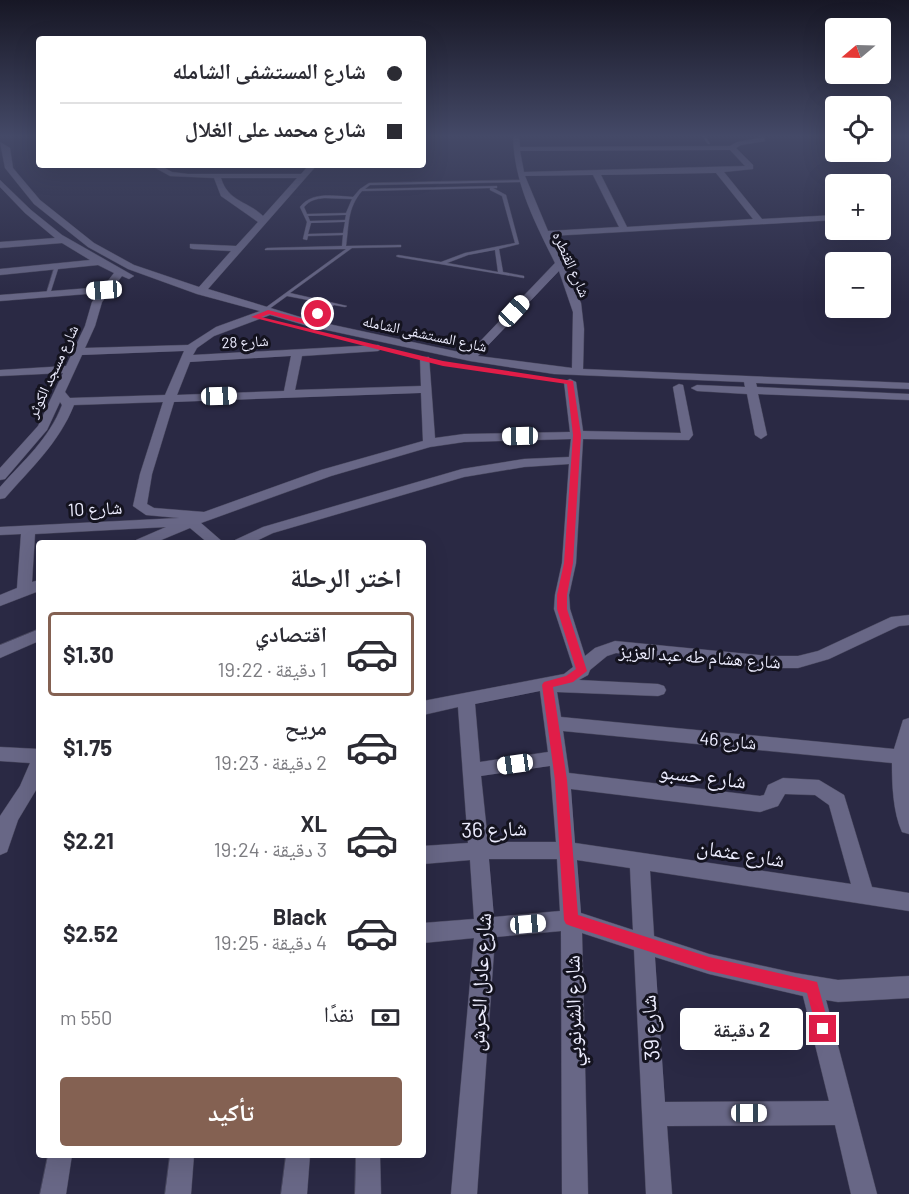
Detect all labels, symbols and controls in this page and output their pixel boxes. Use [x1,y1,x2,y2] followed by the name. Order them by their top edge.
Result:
[825,18,891,84] north arrow
[825,18,891,318] map controls
[172,57,366,83] text: شارع المستشفى الشامله
[825,96,891,162] button: locate
[185,115,366,141] text: شارع محمد على الغلال
[825,174,891,240] button: +
[548,228,595,301] street label: شارع القنطره
[825,252,891,318] button: −
[85,280,123,300] car
[495,292,533,330] car
[304,300,331,327] route start
[361,311,489,357] street label: شارع المستشفى الشامله
[22,322,83,422] street label: شارع مسجد الكوثر
[221,331,269,353] street label: شارع 28
[201,386,237,406] car
[502,427,538,445] car
[67,496,123,521] street label: شارع 10
[290,560,402,592] text: اختر الرحلة
[255,620,327,646] text: اقتصادي
[345,627,399,681] icon: car
[617,639,782,675] street label: شارع هشام طه عبد العزيز
[63,641,114,667] text: $1.30
[217,657,327,681] text: 1 دقيقة · 19:22
[284,713,327,739] text: مريح
[345,720,399,774] icon: car
[699,727,757,754] street label: شارع 46
[63,734,112,760] text: $1.75
[214,750,327,774] text: 2 دقيقة · 19:23
[496,753,534,775] car
[658,757,748,795] street label: شارع حسبو
[301,810,327,836] text: XL
[345,813,399,867] icon: car
[461,814,527,844] street label: شارع 36
[63,827,114,853] text: $2.21
[695,833,787,873] street label: شارع عثمان
[214,837,327,861] text: 3 دقيقة · 19:24
[273,903,327,929] text: Black
[345,906,399,960] icon: car
[463,912,497,1052] street label: شارع عادل الحرش
[509,913,547,935] car
[63,920,118,946] text: $2.52
[214,930,327,954] text: 4 دقيقة · 19:25
[559,955,591,1067] street label: شارع الشرنوبي
[634,994,666,1062] street label: شارع 39
[324,1000,354,1026] text: نقدًا
[369,1001,402,1034] icon: cash
[60,1005,112,1029] text: 550 m
[679,1008,802,1050] callout: 2 دقيقة
[809,1015,836,1042] route end
[713,1017,770,1041] text: 2 دقيقة
[60,1077,402,1146] button: تأكيد
[731,1104,767,1122] car

